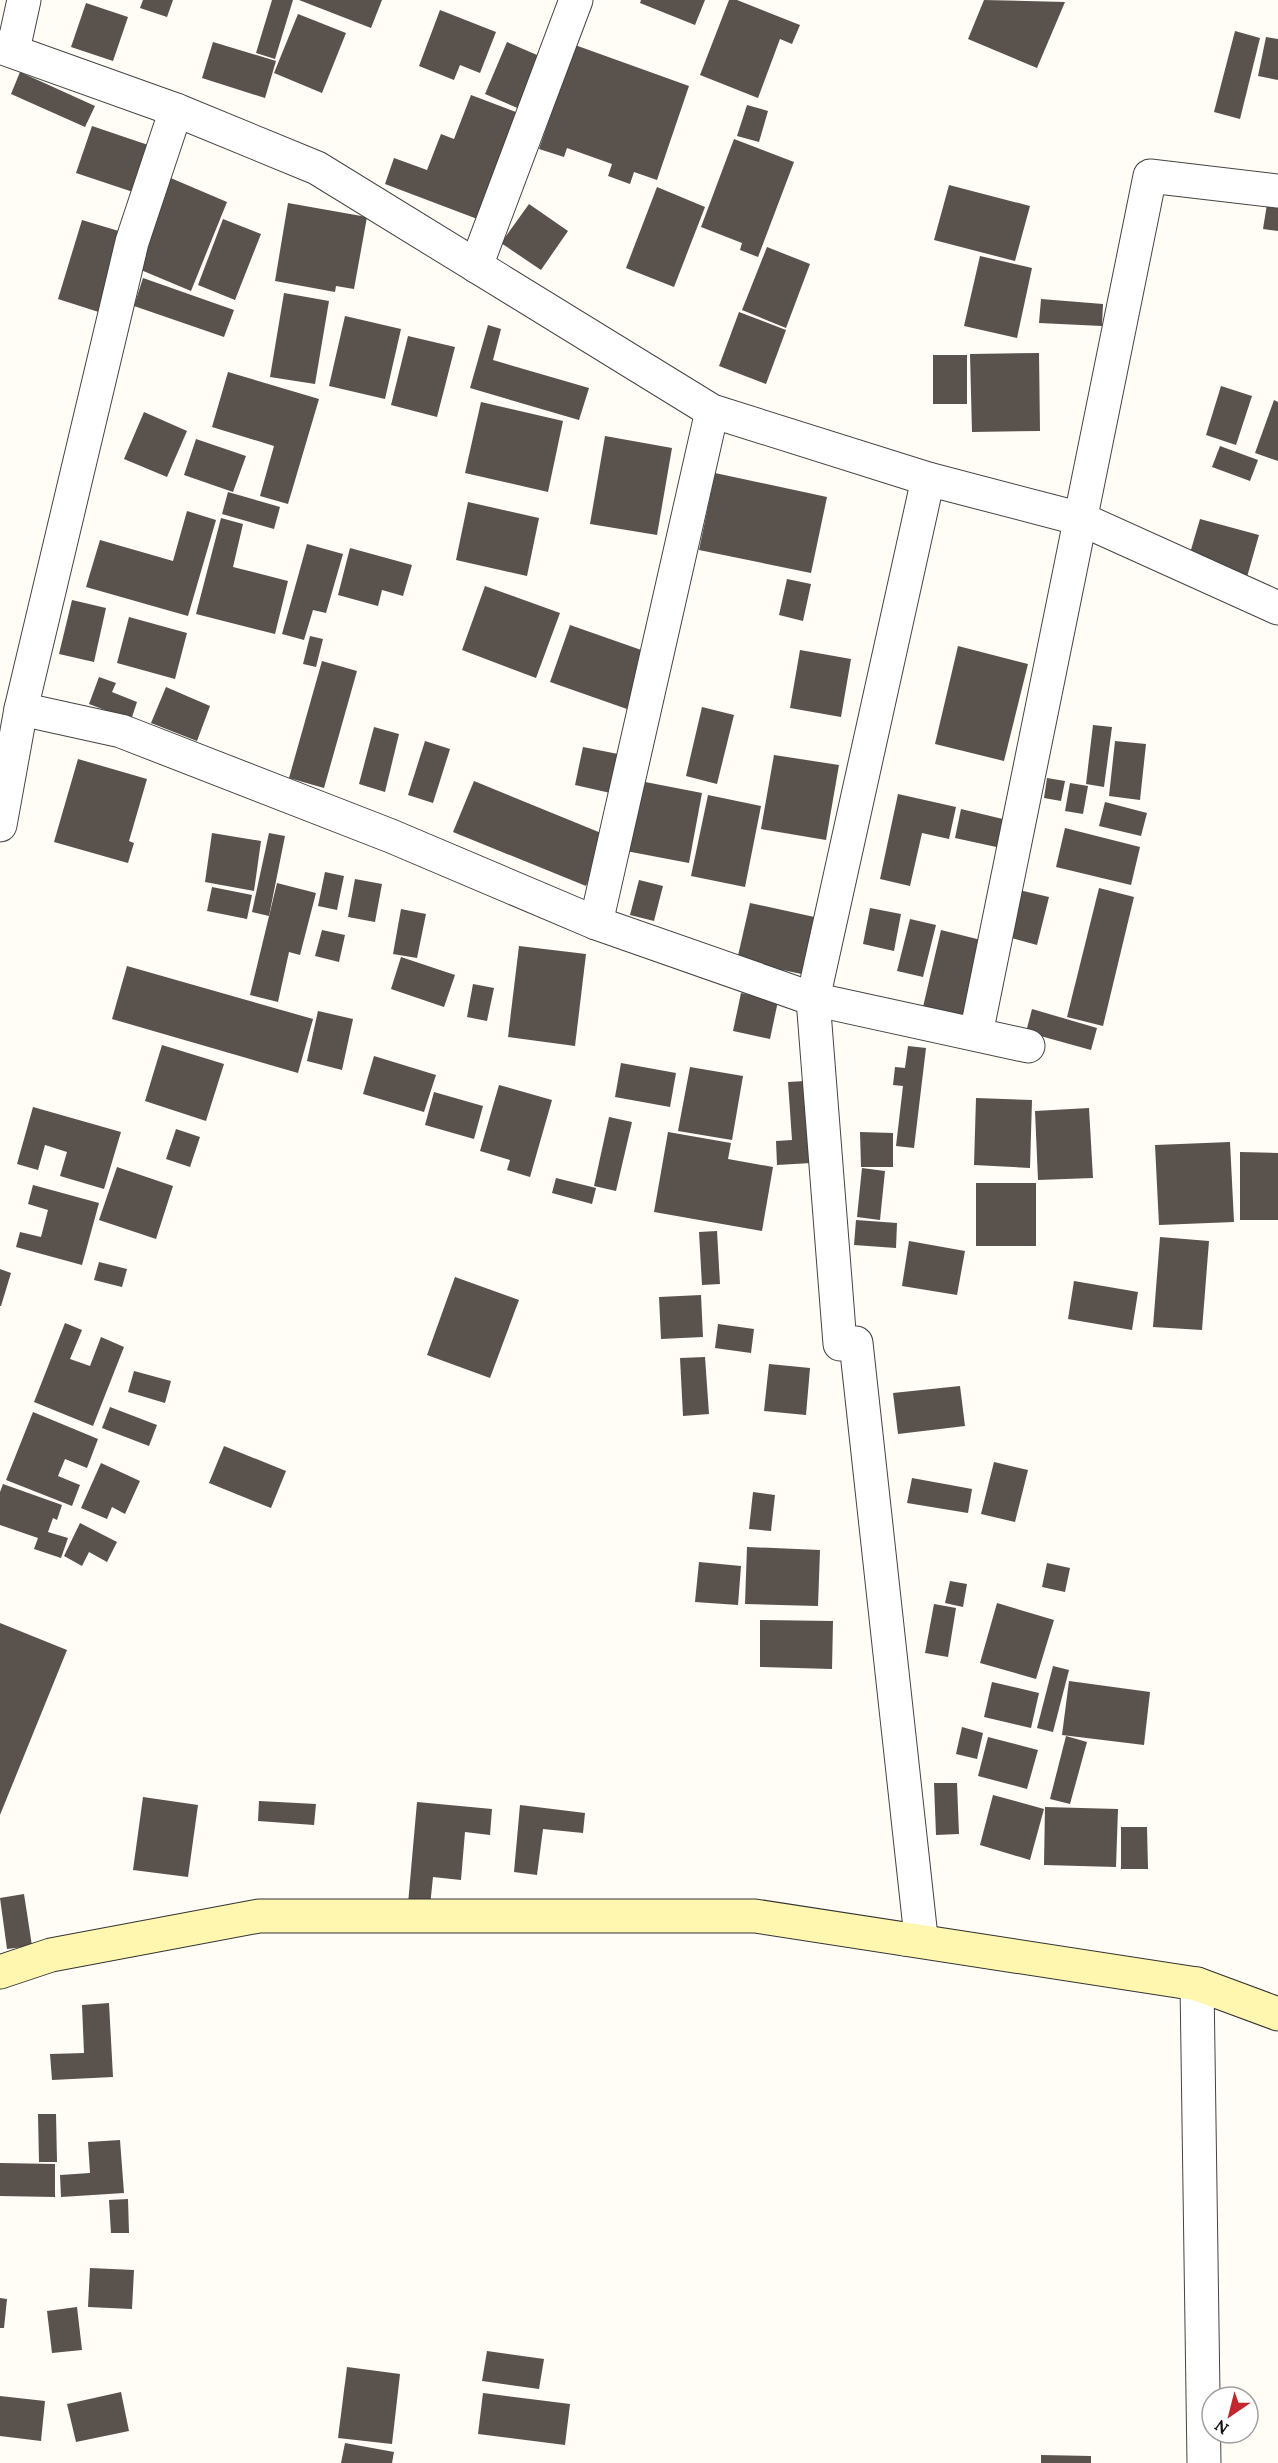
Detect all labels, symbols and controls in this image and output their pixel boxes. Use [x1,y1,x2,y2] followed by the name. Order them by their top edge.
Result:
[1200,2385,1260,2445] north arrow
[1211,2416,1232,2439] text: N

